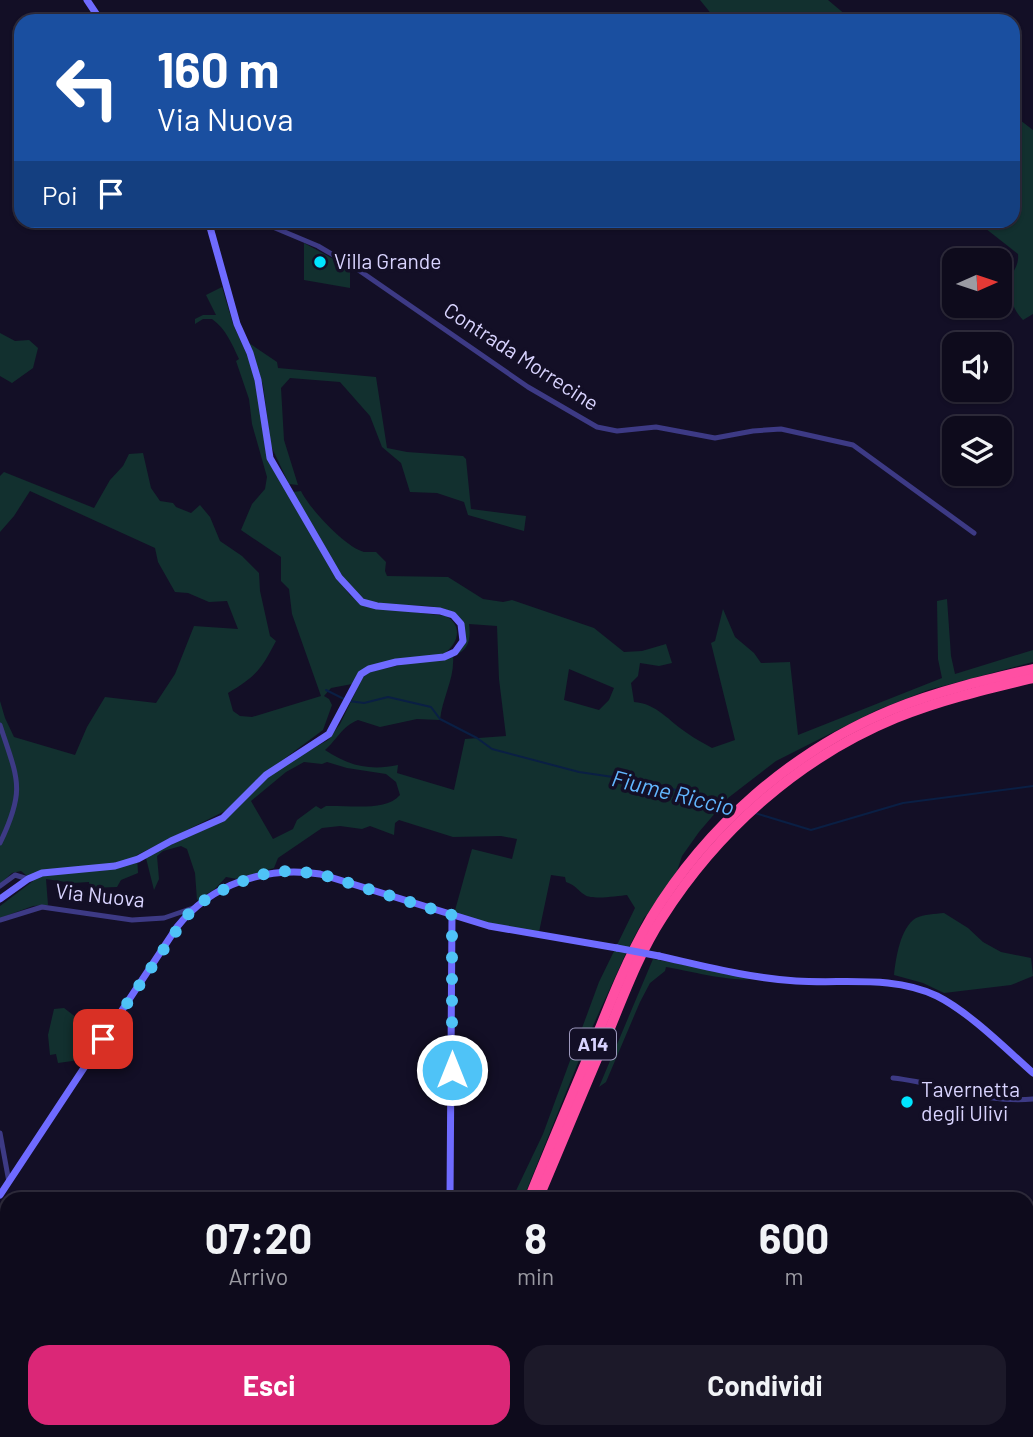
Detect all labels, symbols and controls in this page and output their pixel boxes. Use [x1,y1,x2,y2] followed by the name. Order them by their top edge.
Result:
[157,39,279,98] text: 160 m
[42,42,133,133] icon: left
[157,99,294,137] text: Via Nuova
[92,175,130,213] icon: arrive
[42,179,78,210] text: Poi
[334,248,441,273] place label: Villa Grande
[942,248,1012,318] north arrow
[942,248,1012,486] map controls
[312,254,328,270] marker: Villa Grande
[440,296,604,415] street label: Contrada Morrecine
[942,332,1012,402] button: sound
[942,416,1012,486] button: layers
[609,763,737,821] water label: Fiume Riccio
[54,877,146,912] street label: Via Nuova
[73,1009,133,1069] pin
[84,1020,122,1058] icon: arrive
[570,1028,616,1060] road number: A14
[415,1033,489,1107] position arrow
[921,1076,1020,1125] place label: Tavernetta degli Ulivi
[899,1094,915,1110] marker: Tavernetta degli Ulivi
[205,1212,312,1262] text: 07:20
[524,1212,547,1262] text: 8
[759,1212,829,1262] text: 600
[229,1262,288,1290] text: Arrivo
[517,1262,554,1290] text: min
[785,1262,804,1290] text: m
[28,1345,510,1425] button: Esci
[524,1345,1006,1425] button: Condividi

